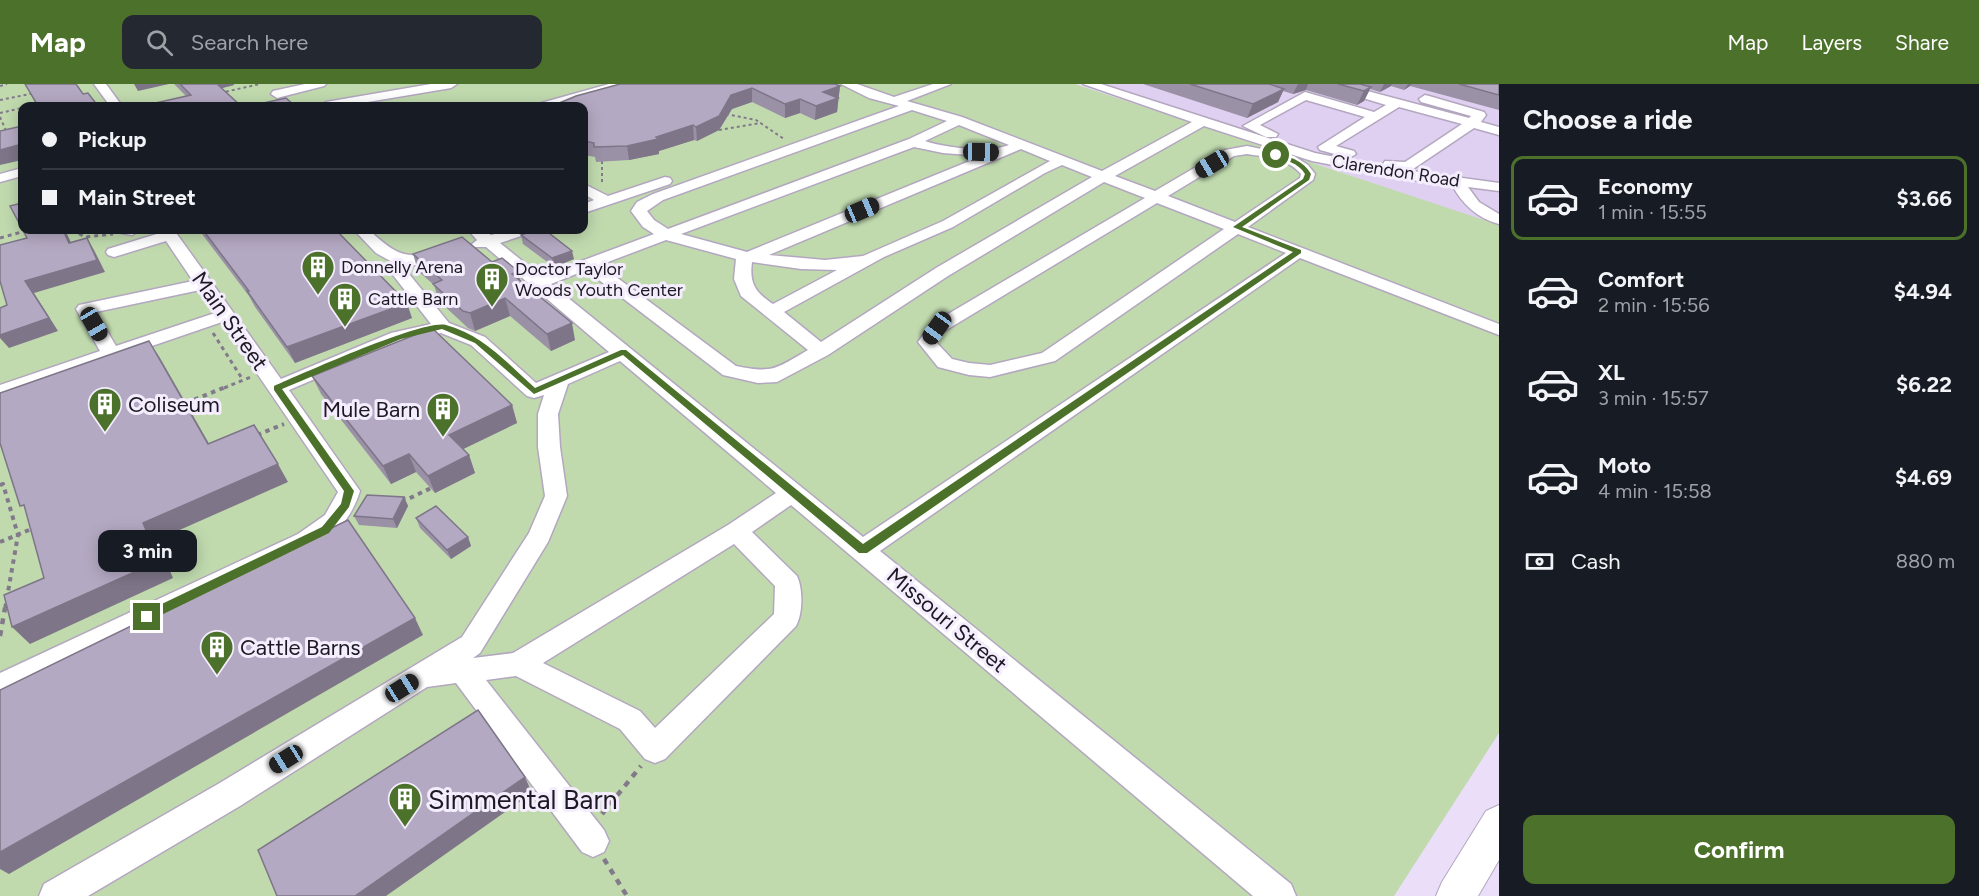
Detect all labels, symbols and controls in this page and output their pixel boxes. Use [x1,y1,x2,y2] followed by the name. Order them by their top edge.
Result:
[122,15,542,69] search box
[30,25,86,59] text: Map
[143,26,176,59] icon: search
[191,29,308,56] text: Search here
[1728,30,1768,55] text: Map
[1801,30,1862,55] text: Layers
[1895,30,1949,55] text: Share
[1523,103,1692,136] text: Choose a ride
[78,126,147,153] text: Pickup
[1262,141,1289,168] route start
[963,143,999,161] car
[1192,147,1232,181] car
[1331,150,1461,192] street label: Clarendon Road
[1526,171,1580,225] icon: car
[1598,173,1693,200] text: Economy
[78,184,196,211] text: Main Street
[1897,185,1952,212] text: $3.66
[842,195,882,225] car
[1598,200,1707,224] text: 1 min · 15:55
[300,249,336,296] building icon: Donnelly Arena
[341,256,463,278] place label: Donnelly Arena
[515,258,683,301] place label: Doctor Taylor Woods Youth Center
[474,261,510,308] building icon: Doctor Taylor Woods Youth Center
[1526,264,1580,318] icon: car
[186,266,274,376] street label: Main Street
[1598,266,1684,293] text: Comfort
[1894,278,1952,305] text: $4.94
[327,281,363,328] building icon: Cattle Barn
[368,288,458,310] place label: Cattle Barn
[1598,293,1710,317] text: 2 min · 15:56
[77,304,111,344] car
[919,308,955,348] car
[1526,357,1580,411] icon: car
[1598,359,1625,386] text: XL
[1896,371,1952,398] text: $6.22
[87,386,123,433] building icon: Coliseum
[1598,386,1709,410] text: 3 min · 15:57
[128,391,220,418] place label: Coliseum
[425,391,461,438] building icon: Mule Barn
[322,396,420,423] place label: Mule Barn
[1526,450,1580,504] icon: car
[1598,452,1651,479] text: Moto
[1895,464,1952,491] text: $4.69
[1598,479,1712,503] text: 4 min · 15:58
[98,530,196,572] callout: 3 min
[123,539,172,563] text: 3 min
[1523,545,1556,578] icon: cash
[1571,548,1621,575] text: Cash
[1896,549,1955,573] text: 880 m
[881,562,1013,678] street label: Missouri Street
[133,603,160,630] route end
[199,629,235,676] building icon: Cattle Barns
[240,634,361,661] place label: Cattle Barns
[382,671,422,705] car
[266,742,306,776] car
[387,781,423,828] building icon: Simmental Barn
[428,783,618,816] place label: Simmental Barn
[1523,815,1955,884] button: Confirm

